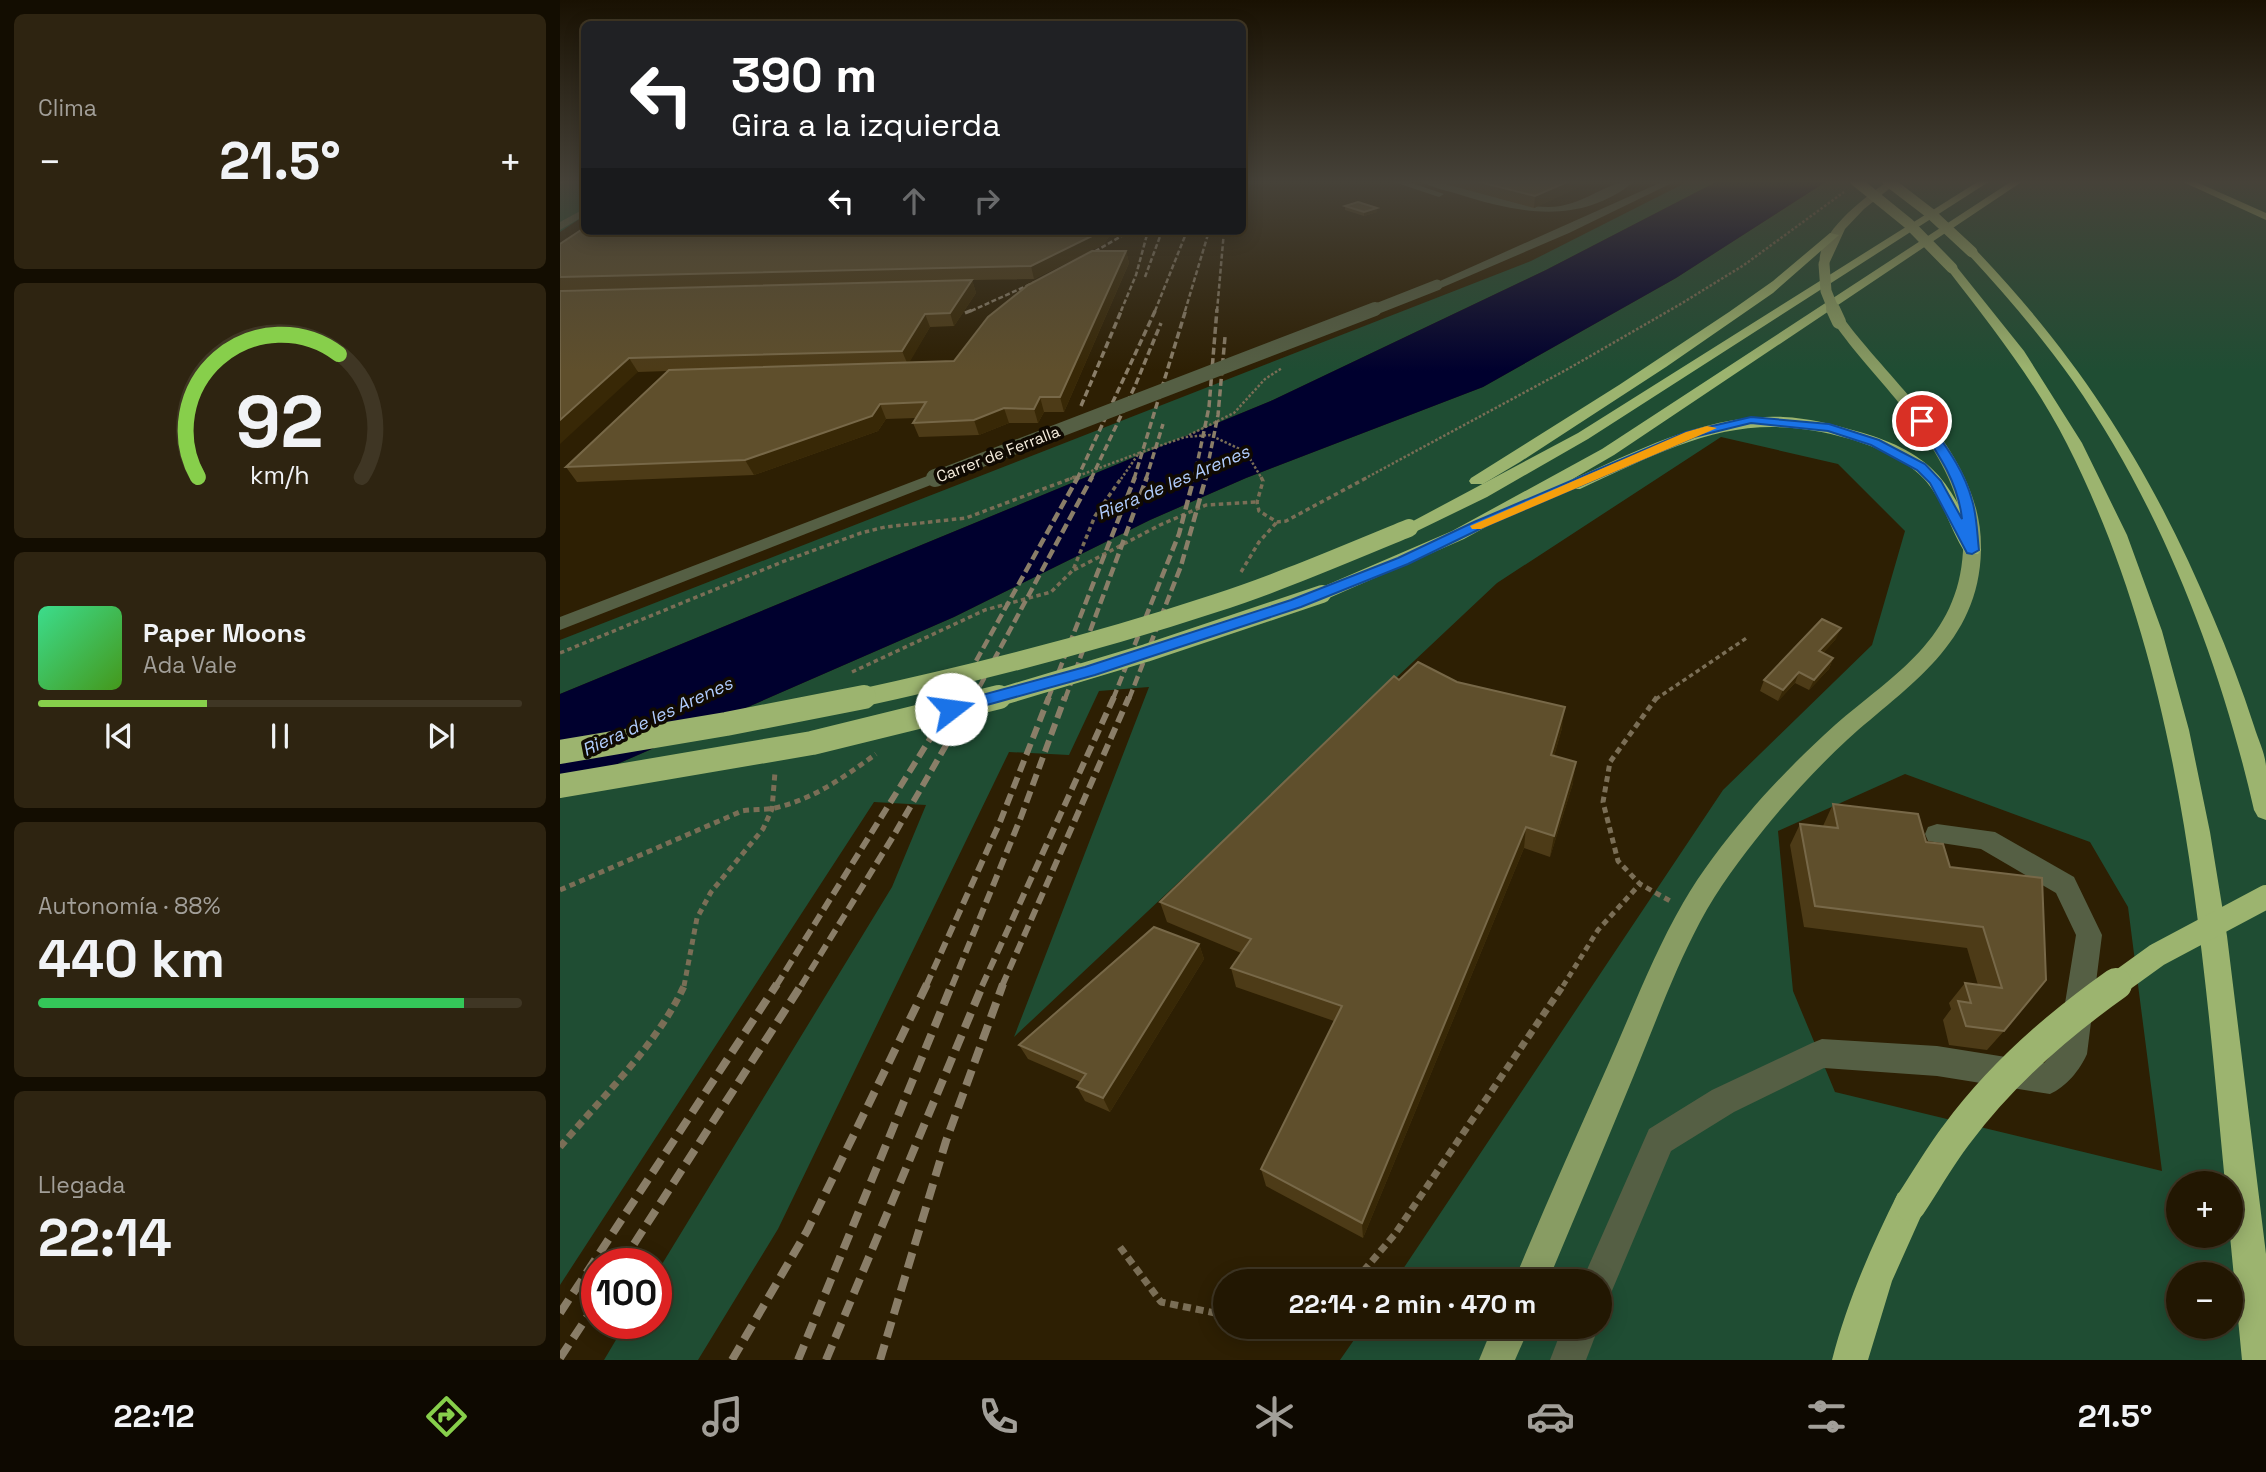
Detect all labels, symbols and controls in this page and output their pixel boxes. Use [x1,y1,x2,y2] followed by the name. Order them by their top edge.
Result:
[731,44,877,106] text: 390 m
[616,49,707,140] icon: left
[38,93,97,123] text: Clima
[731,105,1001,145] text: Gira a la izquierda
[219,128,341,194] text: 21.5°
[38,138,62,186] text: −
[498,138,522,186] text: +
[822,182,860,220] icon: left
[895,182,933,220] icon: ahead
[968,182,1006,220] icon: right
[236,375,324,468] text: 92
[1892,391,1952,451] pin
[1903,402,1941,440] icon: arrive
[933,421,1063,487] street label: Carrer de Ferralla
[1093,439,1253,524] water label: Riera de les Arenes
[250,459,310,491] text: km/h
[143,616,306,650] text: Paper Moons
[143,650,237,680] text: Ada Vale
[578,671,736,761] water label: Riera de les Arenes
[914,672,988,746] position arrow
[100,717,138,755] icon: previous
[261,717,299,755] icon: pause
[422,717,460,755] icon: next
[38,891,220,921] text: Autonomía · 88%
[38,926,225,992] text: 440 km
[38,1170,126,1200] text: Llegada
[2166,1171,2243,1339] map controls
[2166,1171,2243,1248] button: +
[38,1205,172,1271] text: 22:14
[581,1248,672,1339] speed limit sign: 100
[2166,1262,2243,1339] button: −
[1289,1287,1536,1321] text: 22:14 · 2 min · 470 m
[422,1392,471,1441] icon: directions
[698,1392,747,1441] icon: music
[974,1392,1023,1441] icon: phone
[1250,1392,1299,1441] icon: climate
[1526,1392,1575,1441] icon: car
[1802,1392,1851,1441] icon: filters
[114,1396,195,1436] text: 22:12
[2078,1396,2152,1436] text: 21.5°

